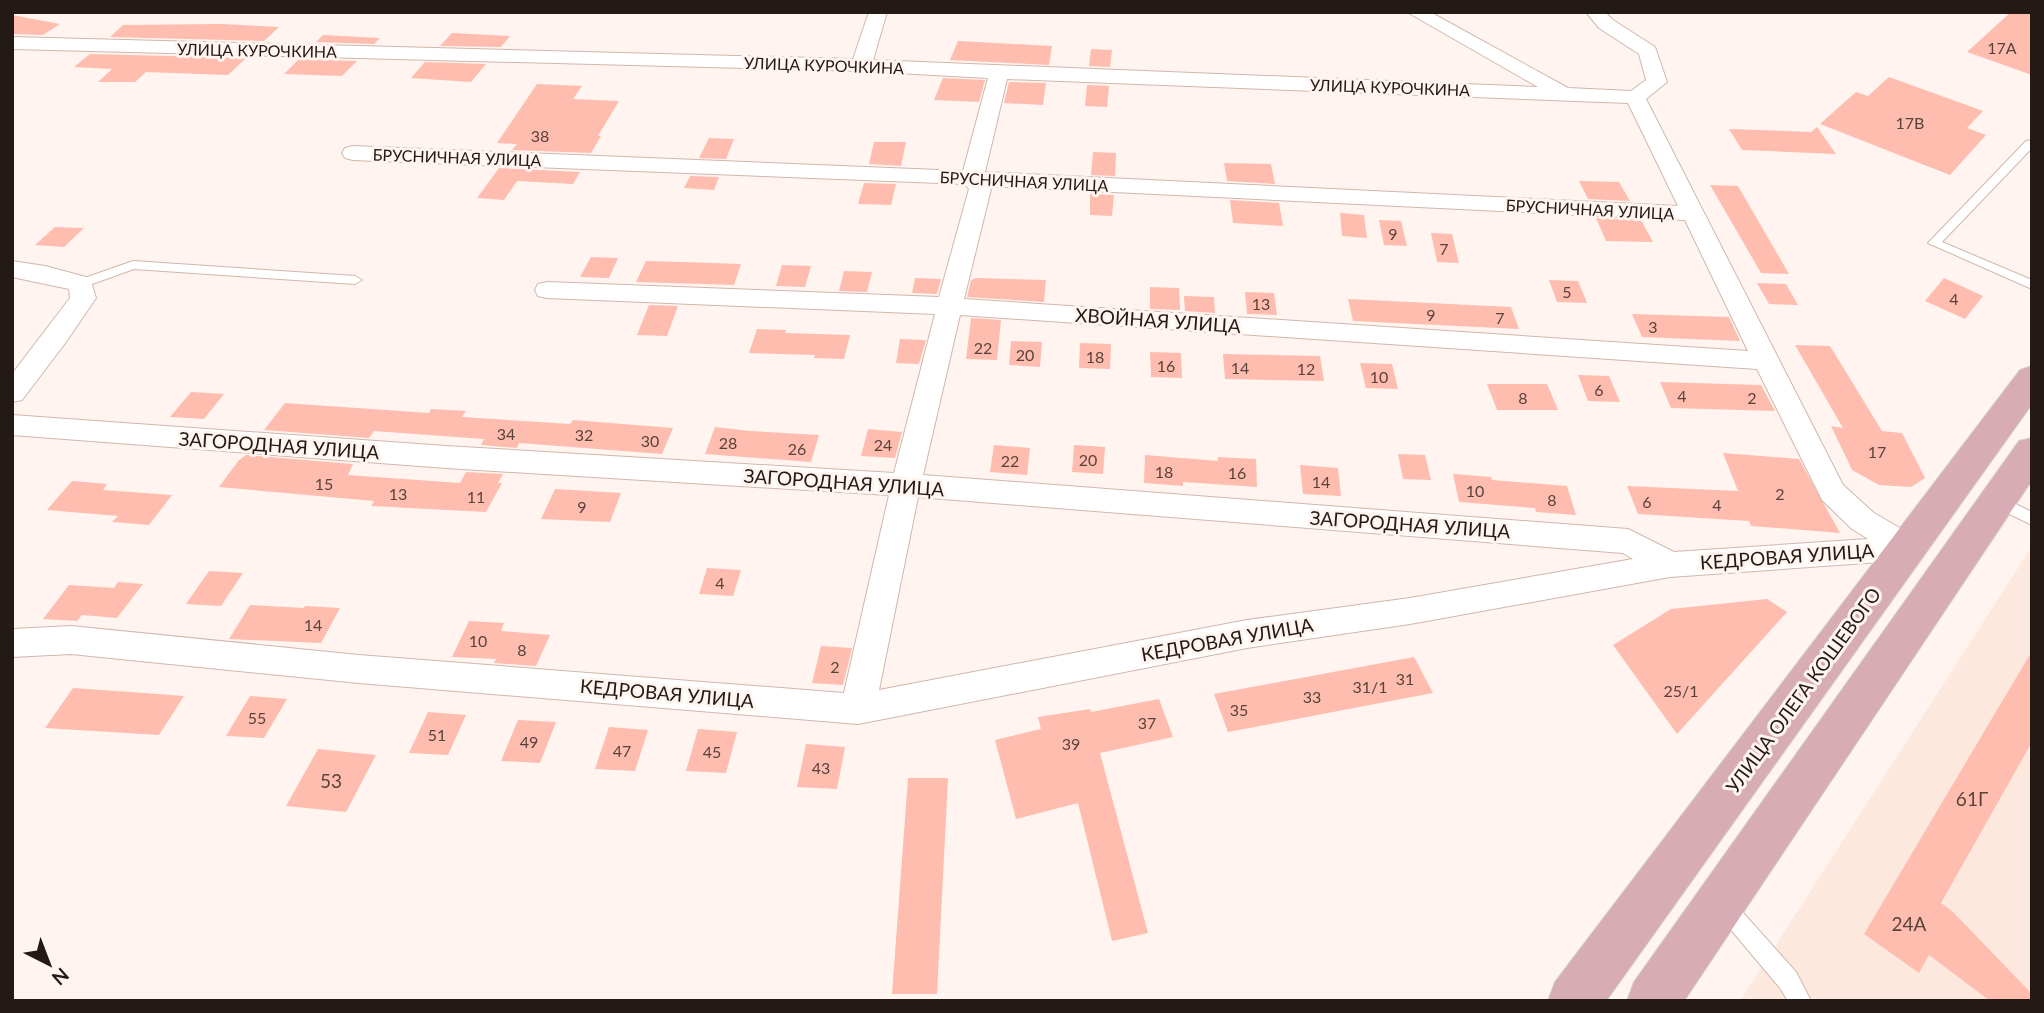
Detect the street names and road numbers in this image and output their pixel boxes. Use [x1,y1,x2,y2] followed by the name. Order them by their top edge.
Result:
[177,39,337,61] street label: УЛИЦА КУРОЧКИНА
[744,53,904,77] street label: УЛИЦА КУРОЧКИНА
[1310,75,1470,99] street label: УЛИЦА КУРОЧКИНА
[372,145,542,169] street label: БРУСНИЧНАЯ УЛИЦА
[939,167,1109,195] street label: БРУСНИЧНАЯ УЛИЦА
[1505,195,1675,223] street label: БРУСНИЧНАЯ УЛИЦА
[1074,303,1242,337] street label: ХВОЙНАЯ УЛИЦА
[178,427,380,463] street label: ЗАГОРОДНАЯ УЛИЦА
[743,464,945,500] street label: ЗАГОРОДНАЯ УЛИЦА
[1309,506,1511,542] street label: ЗАГОРОДНАЯ УЛИЦА
[1699,538,1875,574] street label: КЕДРОВАЯ УЛИЦА
[1721,583,1885,797] street label: УЛИЦА ОЛЕГА КОШЕВОГО
[1139,613,1315,665] street label: КЕДРОВАЯ УЛИЦА
[579,674,755,712] street label: КЕДРОВАЯ УЛИЦА

